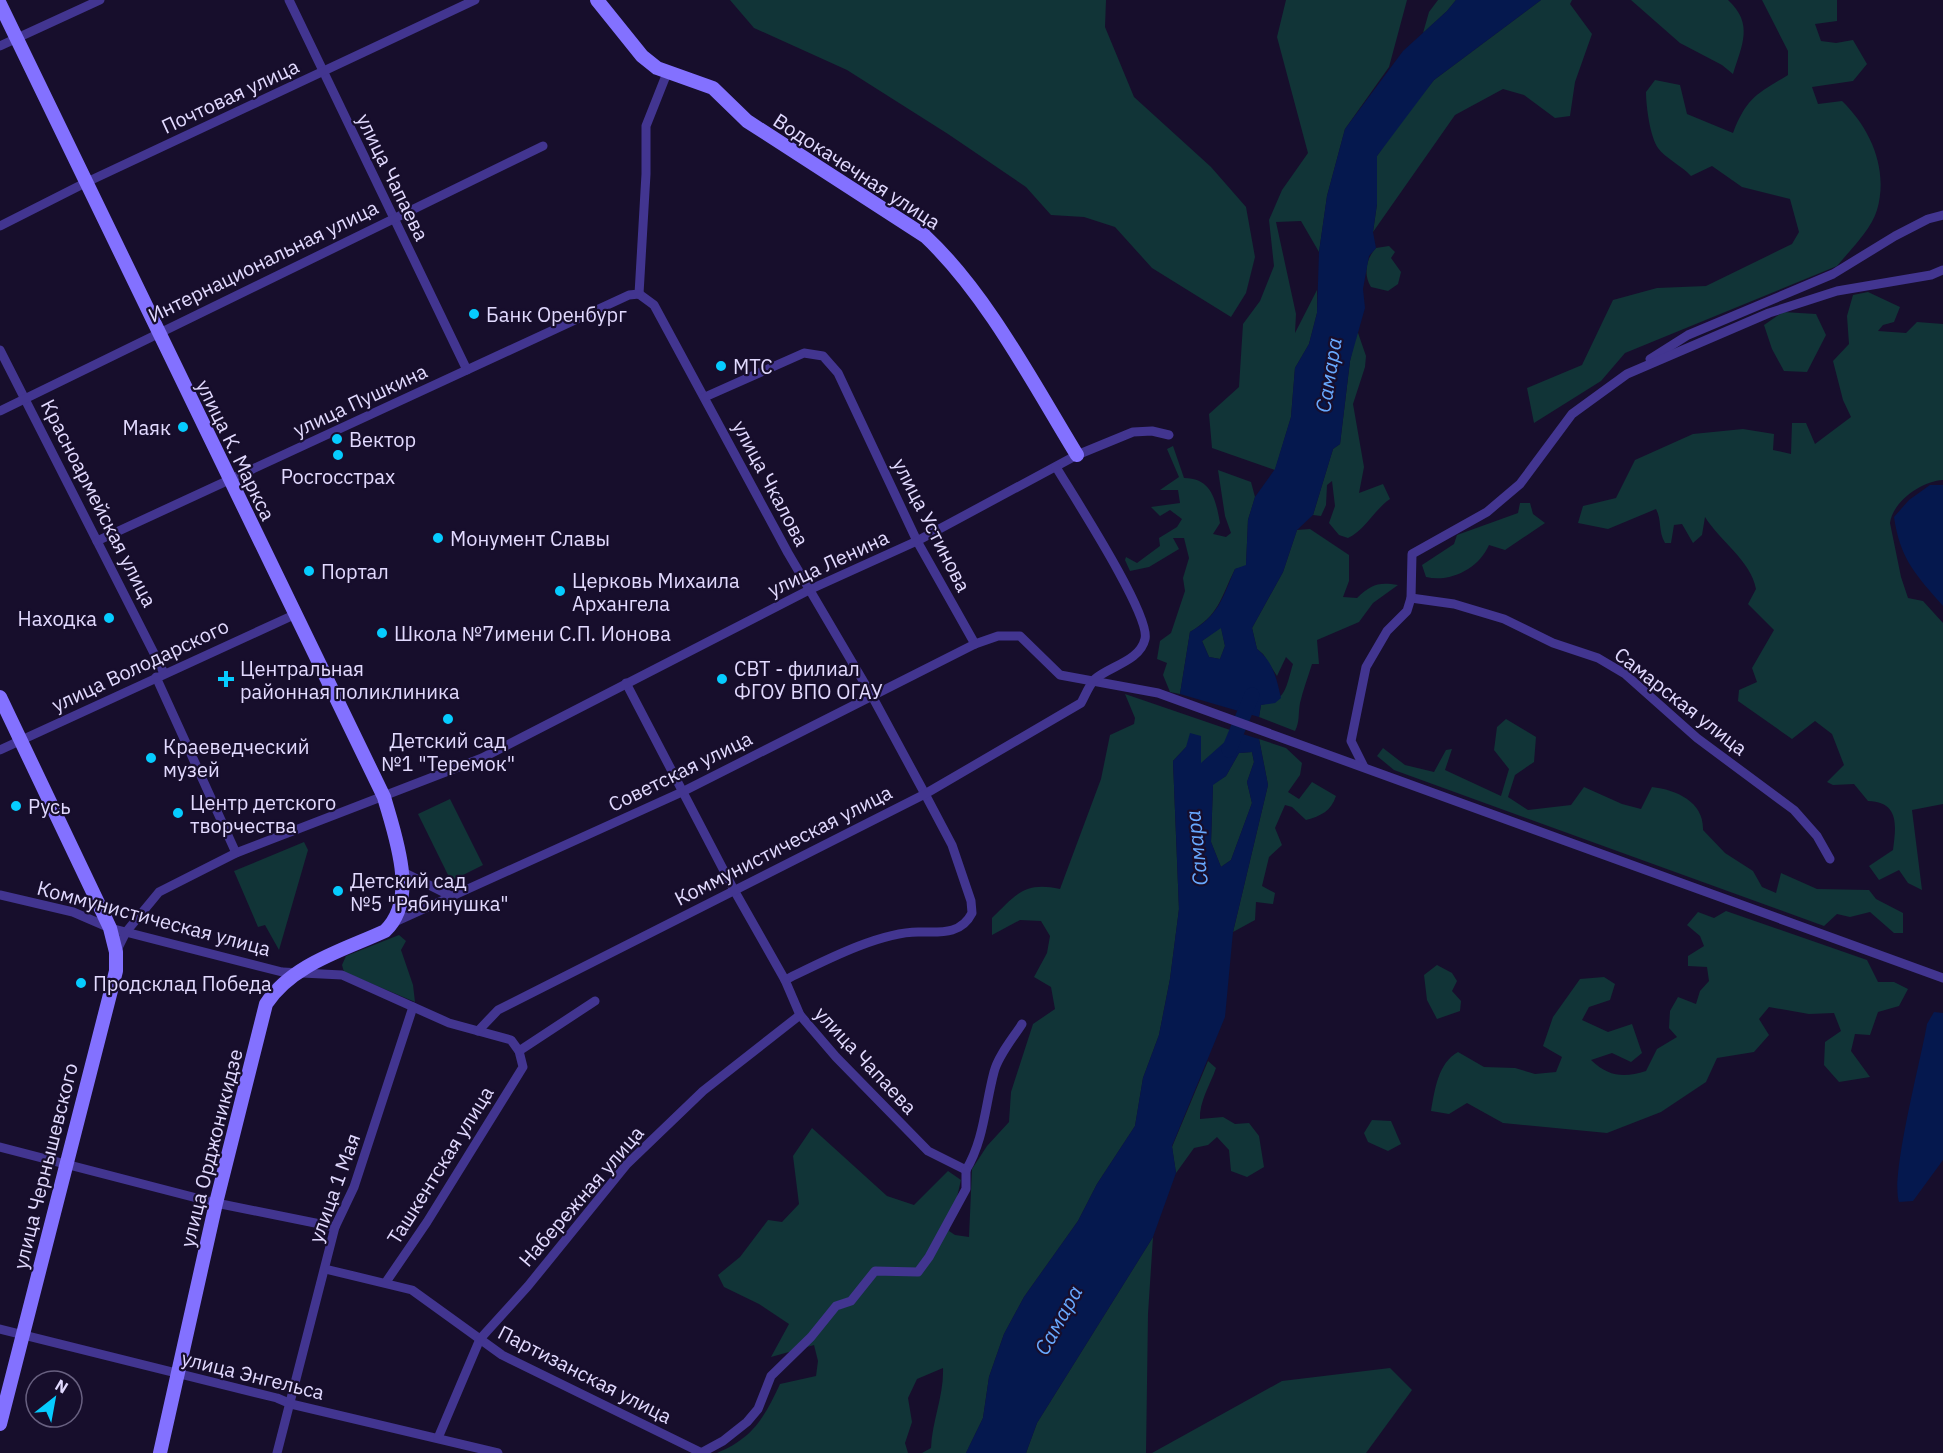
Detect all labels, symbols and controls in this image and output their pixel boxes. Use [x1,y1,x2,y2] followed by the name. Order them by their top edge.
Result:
[157,52,303,140] street label: Почтовая улица
[768,107,946,235] street label: Водокачечная улица
[350,109,436,245] street label: улица Чапаева
[144,193,383,329] street label: Интернациональная улица
[486,301,627,328] place label: Банк Оренбург
[467,307,481,321] marker: Банк Оренбург
[1308,336,1348,414] water label: Самара
[733,353,773,380] place label: МТС
[289,357,432,443] street label: улица Пушкина
[714,359,728,373] marker: МТС
[190,375,282,525] street label: улица К. Маркса
[35,394,163,612] street label: Красноармейская улица
[122,414,171,441] place label: Маяк
[726,415,816,551] street label: улица Чкалова
[176,420,190,434] marker: Маяк
[349,426,416,453] place label: Вектор
[330,432,344,446] marker: Вектор
[331,448,345,462] marker: Росгосстрах
[887,454,977,597] street label: улица Устинова
[281,463,395,490] place label: Росгосстрах
[763,523,893,603] street label: улица Ленина
[450,525,610,552] place label: Монумент Славы
[431,531,445,545] marker: Монумент Славы
[321,558,389,585] place label: Портал
[302,564,316,578] marker: Портал
[572,567,740,617] place label: Церковь Михаила Архангела
[553,584,567,598] marker: Церковь Михаила Архангела
[18,605,97,632] place label: Находка
[102,611,116,625] marker: Находка
[47,612,233,718] street label: улица Володарского
[394,620,671,647] place label: Школа №7имени С.П. Ионова
[375,626,389,640] marker: Школа №7имени С.П. Ионова
[1609,641,1753,762] street label: Самарская улица
[240,655,460,705] place label: Центральная районная поликлиника
[734,655,883,705] place label: СВТ - филиал ФГОУ ВПО ОГАУ
[217,670,235,688] marker: Центральная районная поликлиника
[715,672,729,686] marker: СВТ - филиал ФГОУ ВПО ОГАУ
[441,712,455,726] marker: Детский сад №1 "Теремок"
[604,724,757,818] street label: Советская улица
[381,727,515,777] place label: Детский сад №1 "Теремок"
[163,733,309,783] place label: Краеведческий музей
[144,751,158,765] marker: Краеведческий музей
[670,778,897,912] street label: Коммунистическая улица
[190,789,336,839] place label: Центр детского творчества
[28,793,71,820] place label: Русь
[9,799,23,813] marker: Русь
[171,806,185,820] marker: Центр детского творчества
[1178,809,1214,887] water label: Самара
[350,867,509,917] place label: Детский сад №5 "Рябинушка"
[34,874,274,962] street label: Коммунистическая улица
[331,884,345,898] marker: Детский сад №5 "Рябинушка"
[93,970,272,997] place label: Продсклад Победа
[74,976,88,990] marker: Продсклад Победа
[809,1000,923,1120] street label: улица Чапаева
[173,1046,249,1250] street label: улица Орджоникидзе
[6,1060,84,1272] street label: улица Чернышевского
[380,1081,500,1249] street label: Ташкентская улица
[512,1120,650,1272] street label: Набережная улица
[302,1130,366,1246] street label: улица 1 Мая
[1027,1280,1089,1360] water label: Самара
[493,1318,677,1430] street label: Партизанская улица
[179,1344,328,1406] street label: улица Энгельса
[24,1369,84,1429] north arrow
[52,1375,72,1398] text: N

